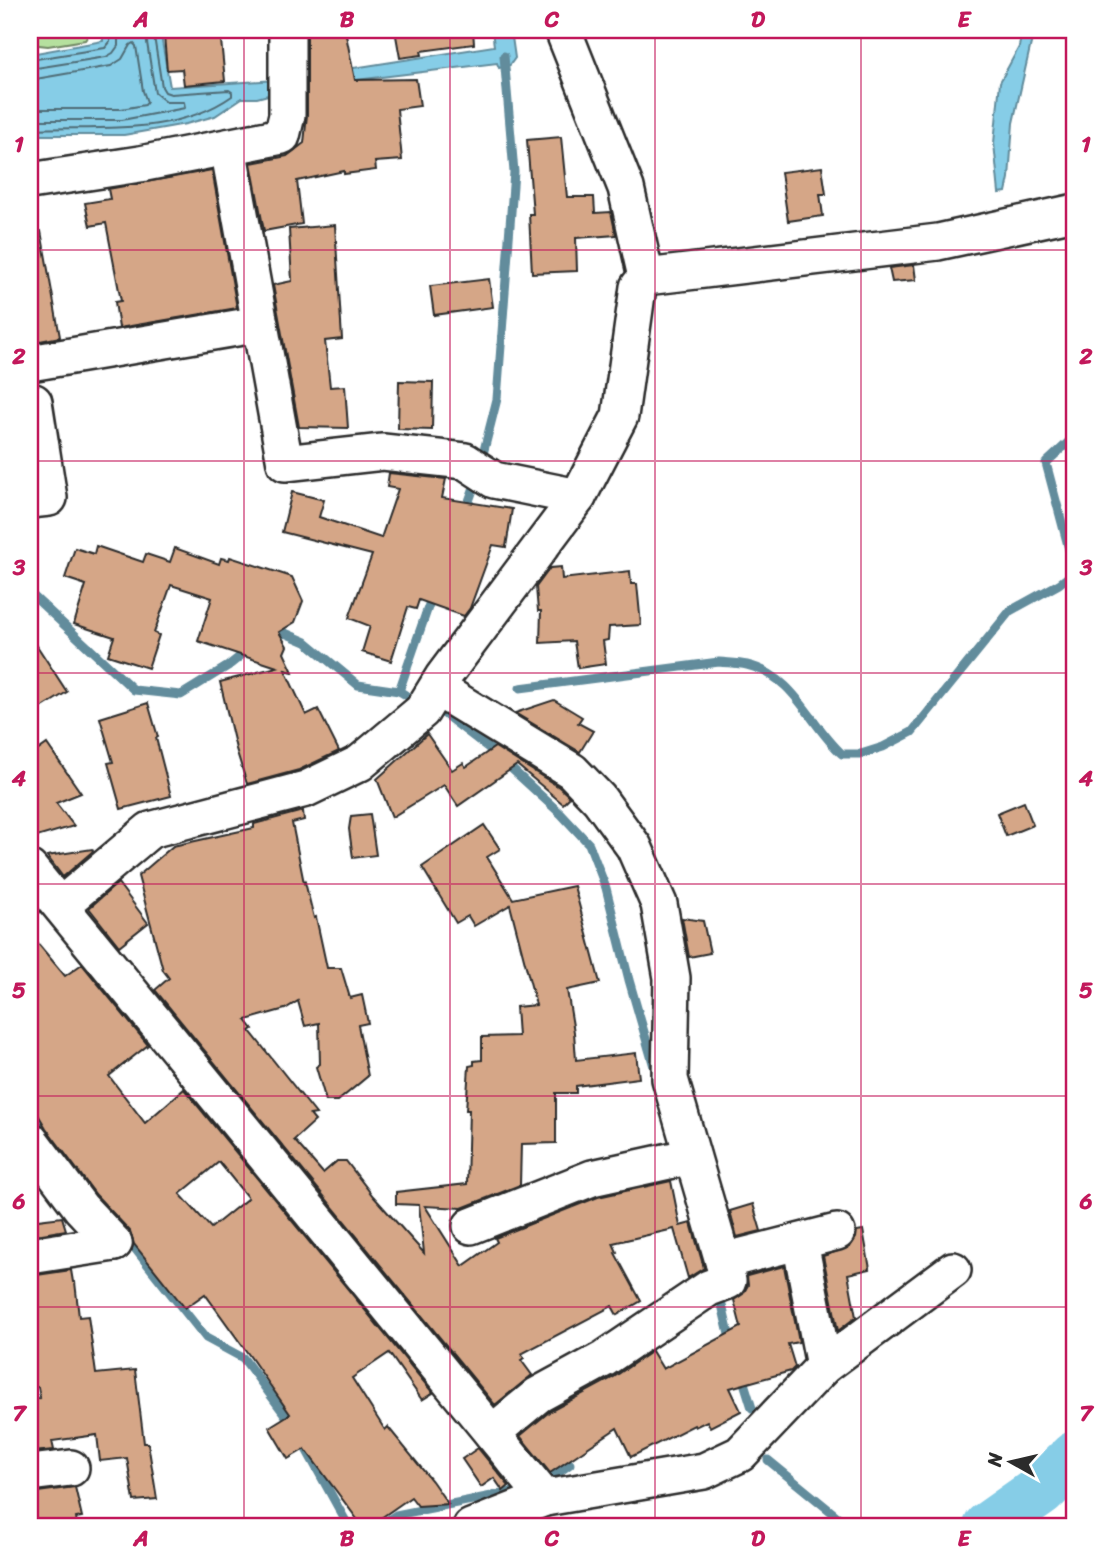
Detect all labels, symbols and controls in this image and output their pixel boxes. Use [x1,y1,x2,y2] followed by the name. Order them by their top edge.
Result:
[132,0,149,40] text: A
[340,0,355,40] text: B
[544,0,560,40] text: C
[751,0,766,40] text: D
[958,0,973,40] text: E
[14,124,24,165] text: 1
[1081,124,1091,165] text: 1
[11,336,26,377] text: 2
[1078,336,1093,377] text: 2
[12,547,26,588] text: 3
[1079,547,1093,588] text: 3
[11,758,27,799] text: 4
[1078,758,1094,799] text: 4
[12,970,26,1011] text: 5
[1079,970,1093,1011] text: 5
[11,1181,26,1222] text: 6
[1078,1181,1093,1222] text: 6
[12,1393,27,1434] text: 7
[1079,1393,1094,1434] text: 7
[976,1428,1046,1498] north arrow
[977,1450,1012,1470] text: N
[132,1518,149,1557] text: A
[340,1518,355,1557] text: B
[544,1518,560,1557] text: C
[751,1518,766,1557] text: D
[958,1518,973,1557] text: E

